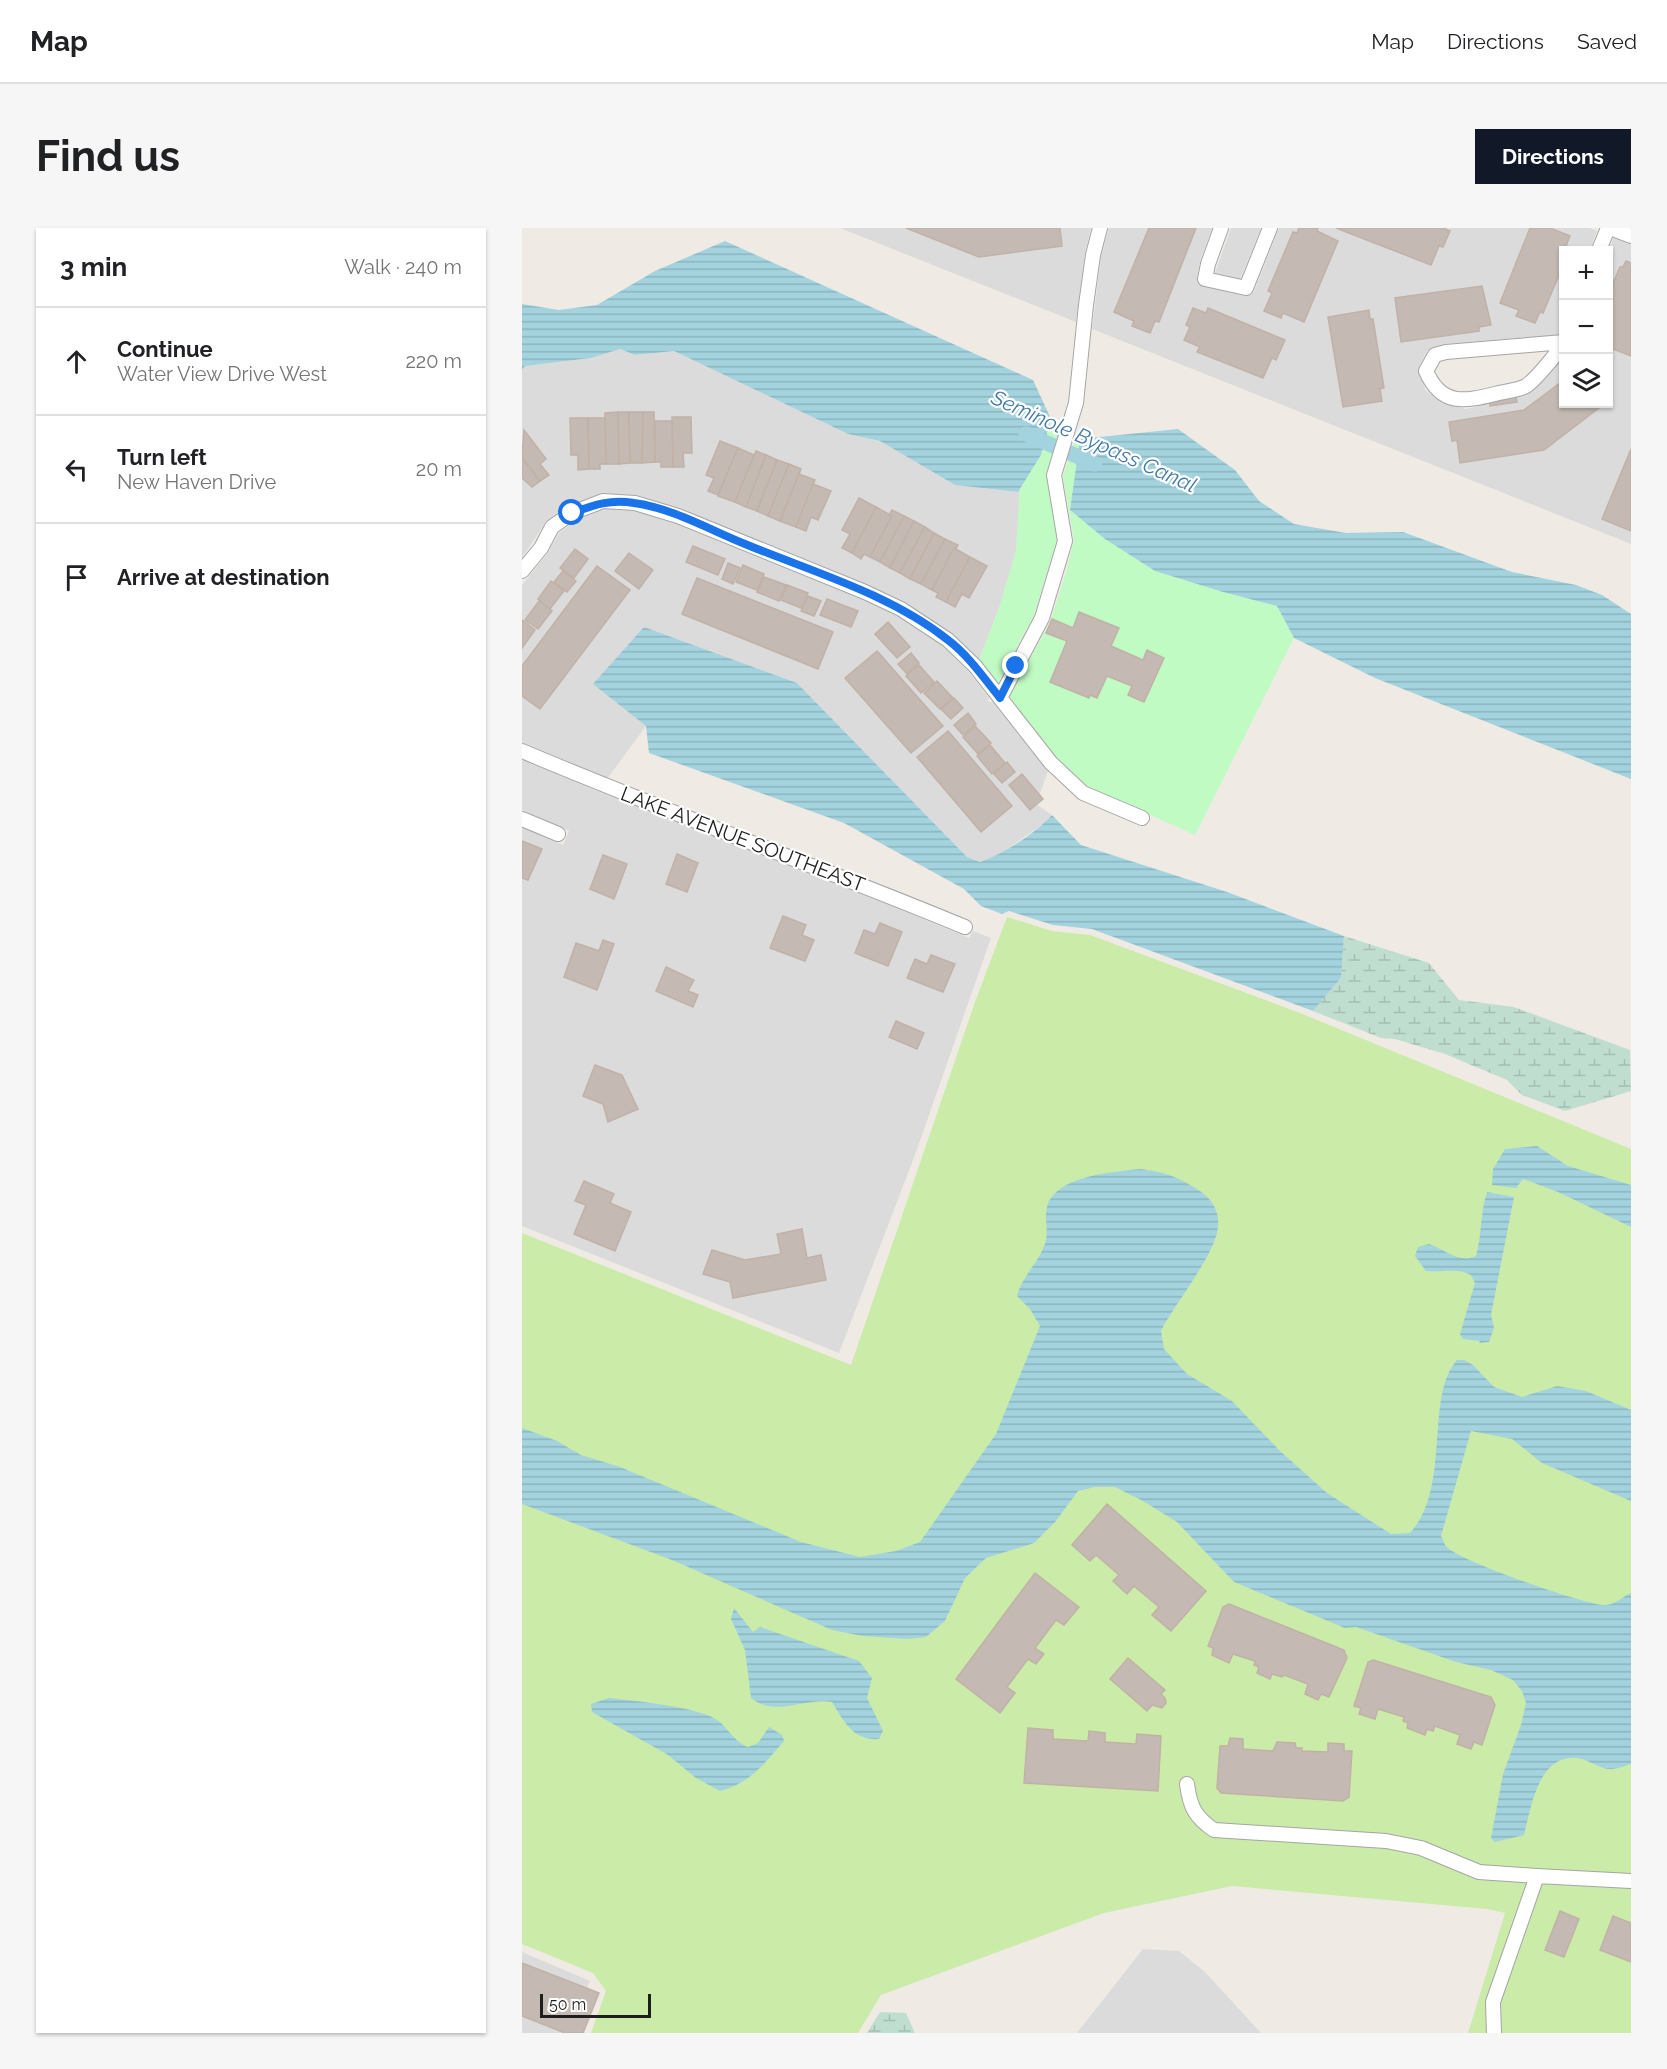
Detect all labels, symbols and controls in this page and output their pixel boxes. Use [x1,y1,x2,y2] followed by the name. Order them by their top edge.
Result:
[30,25,88,58] text: Map
[1371,29,1414,54] text: Map
[1447,29,1544,54] text: Directions
[1577,29,1637,54] text: Saved
[1475,129,1631,184] button: Directions
[36,132,180,181] text: Find us
[1559,246,1613,408] map controls
[1559,246,1613,300] button: +
[60,252,127,282] text: 3 min
[344,255,462,279] text: Walk · 240 m
[1559,300,1613,354] button: −
[117,336,213,362] text: Continue
[60,345,93,378] icon: ahead
[405,349,462,373] text: 220 m
[1559,354,1613,408] button: layers
[117,362,327,386] text: Water View Drive West
[987,384,1200,498] water label: Seminole Bypass Canal
[117,444,207,470] text: Turn left
[60,453,93,486] icon: left
[416,457,462,481] text: 20 m
[117,470,276,494] text: New Haven Drive
[558,499,584,525] route start
[60,561,93,594] icon: arrive
[117,564,330,590] text: Arrive at destination
[1002,652,1028,678] route end
[617,781,869,897] street label: LAKE AVENUE SOUTHEAST
[540,1991,651,2018] scale bar
[549,1995,586,2014] text: 50 m

